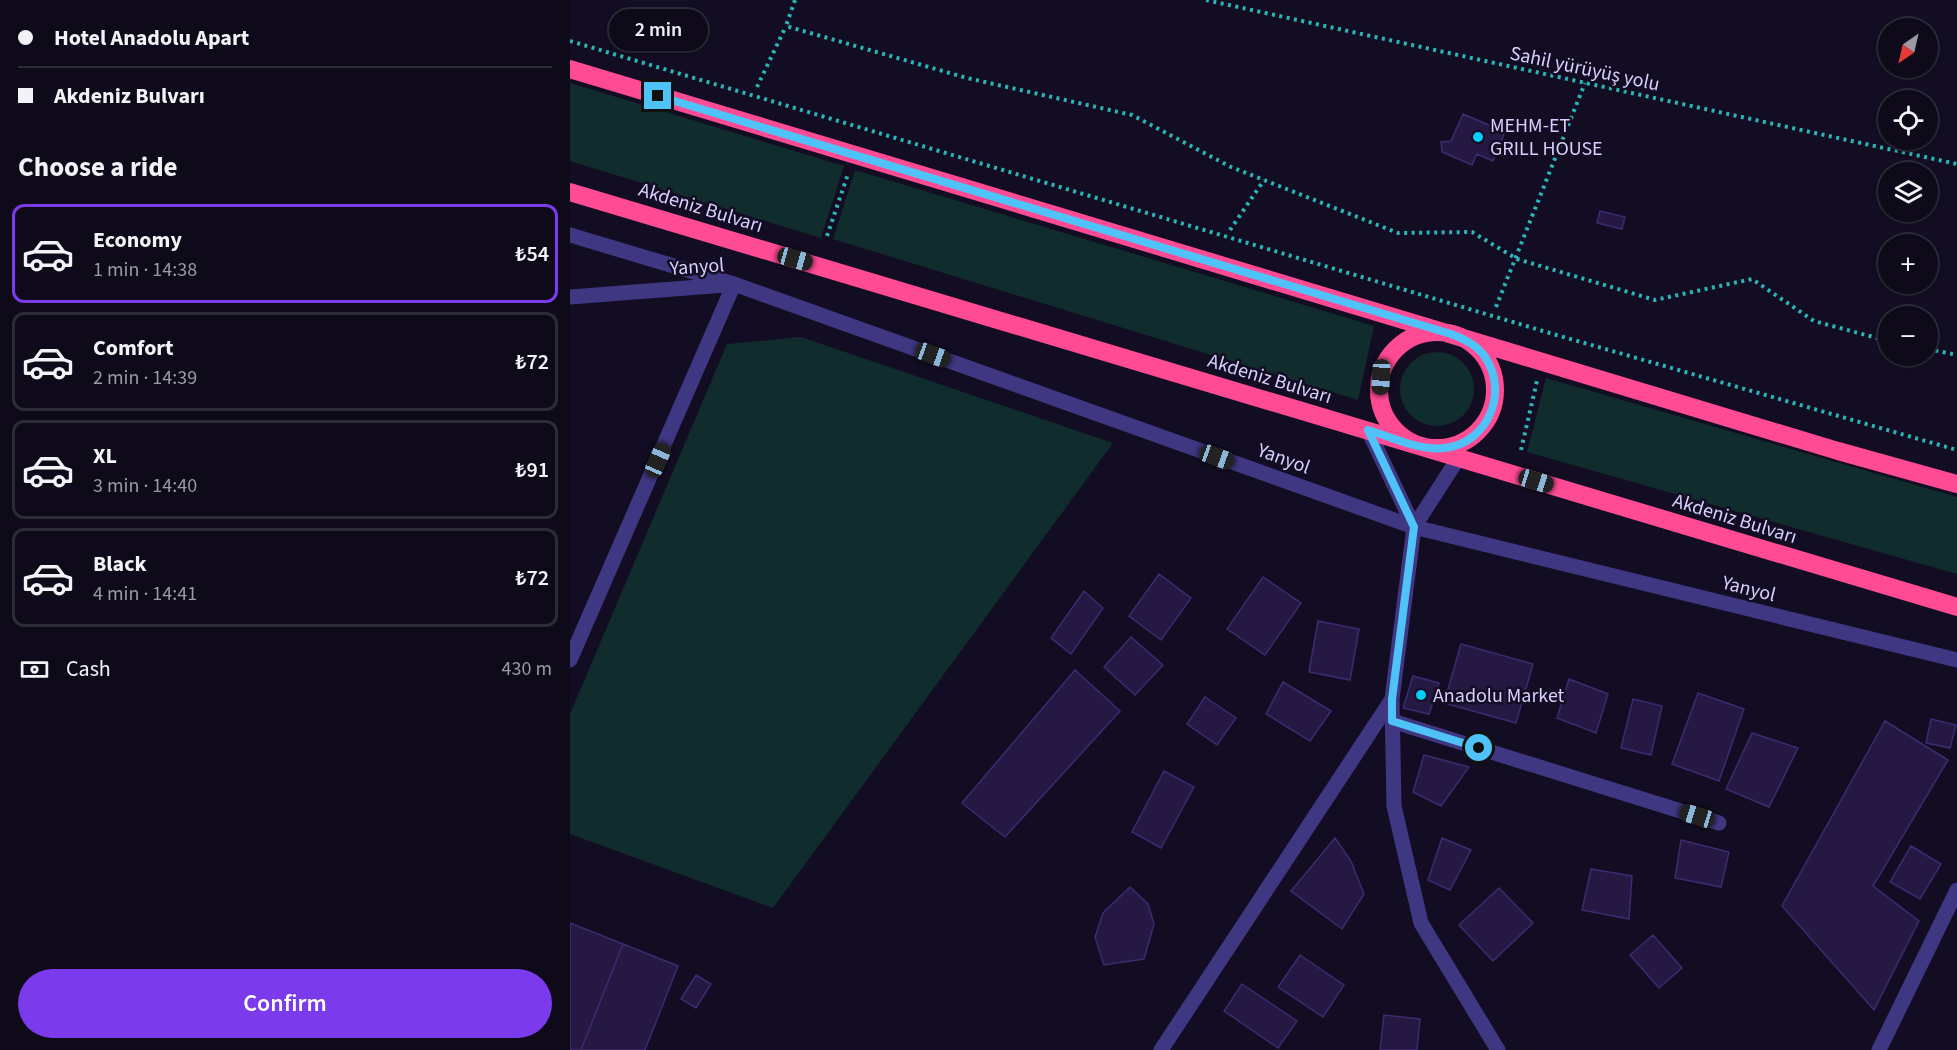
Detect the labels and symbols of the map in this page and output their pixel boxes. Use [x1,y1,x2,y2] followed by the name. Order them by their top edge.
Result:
[608,9,708,51] callout: 2 min
[1878,18,1938,78] north arrow
[1507,39,1662,99] street label: Sahil yürüyüş yolu
[644,82,671,109] route end
[1490,112,1603,163] place label: MEHM-ET GRILL HOUSE
[1471,130,1485,144] marker: MEHM-ET GRILL HOUSE
[635,176,766,240] street label: Akdeniz Bulvarı
[775,245,815,273] car
[668,251,725,283] street label: Yanyol
[913,340,953,370] car
[1204,347,1335,411] street label: Akdeniz Bulvarı
[1371,359,1391,395] car
[1252,436,1314,481] street label: Yanyol
[642,440,674,480] car
[1197,442,1237,472] car
[1516,467,1556,495] car
[1669,487,1800,551] street label: Akdeniz Bulvarı
[1718,569,1779,609] street label: Yanyol
[1433,682,1565,710] place label: Anadolu Market
[1414,688,1428,702] marker: Anadolu Market
[1465,734,1492,761] route start
[1677,802,1717,830] car

